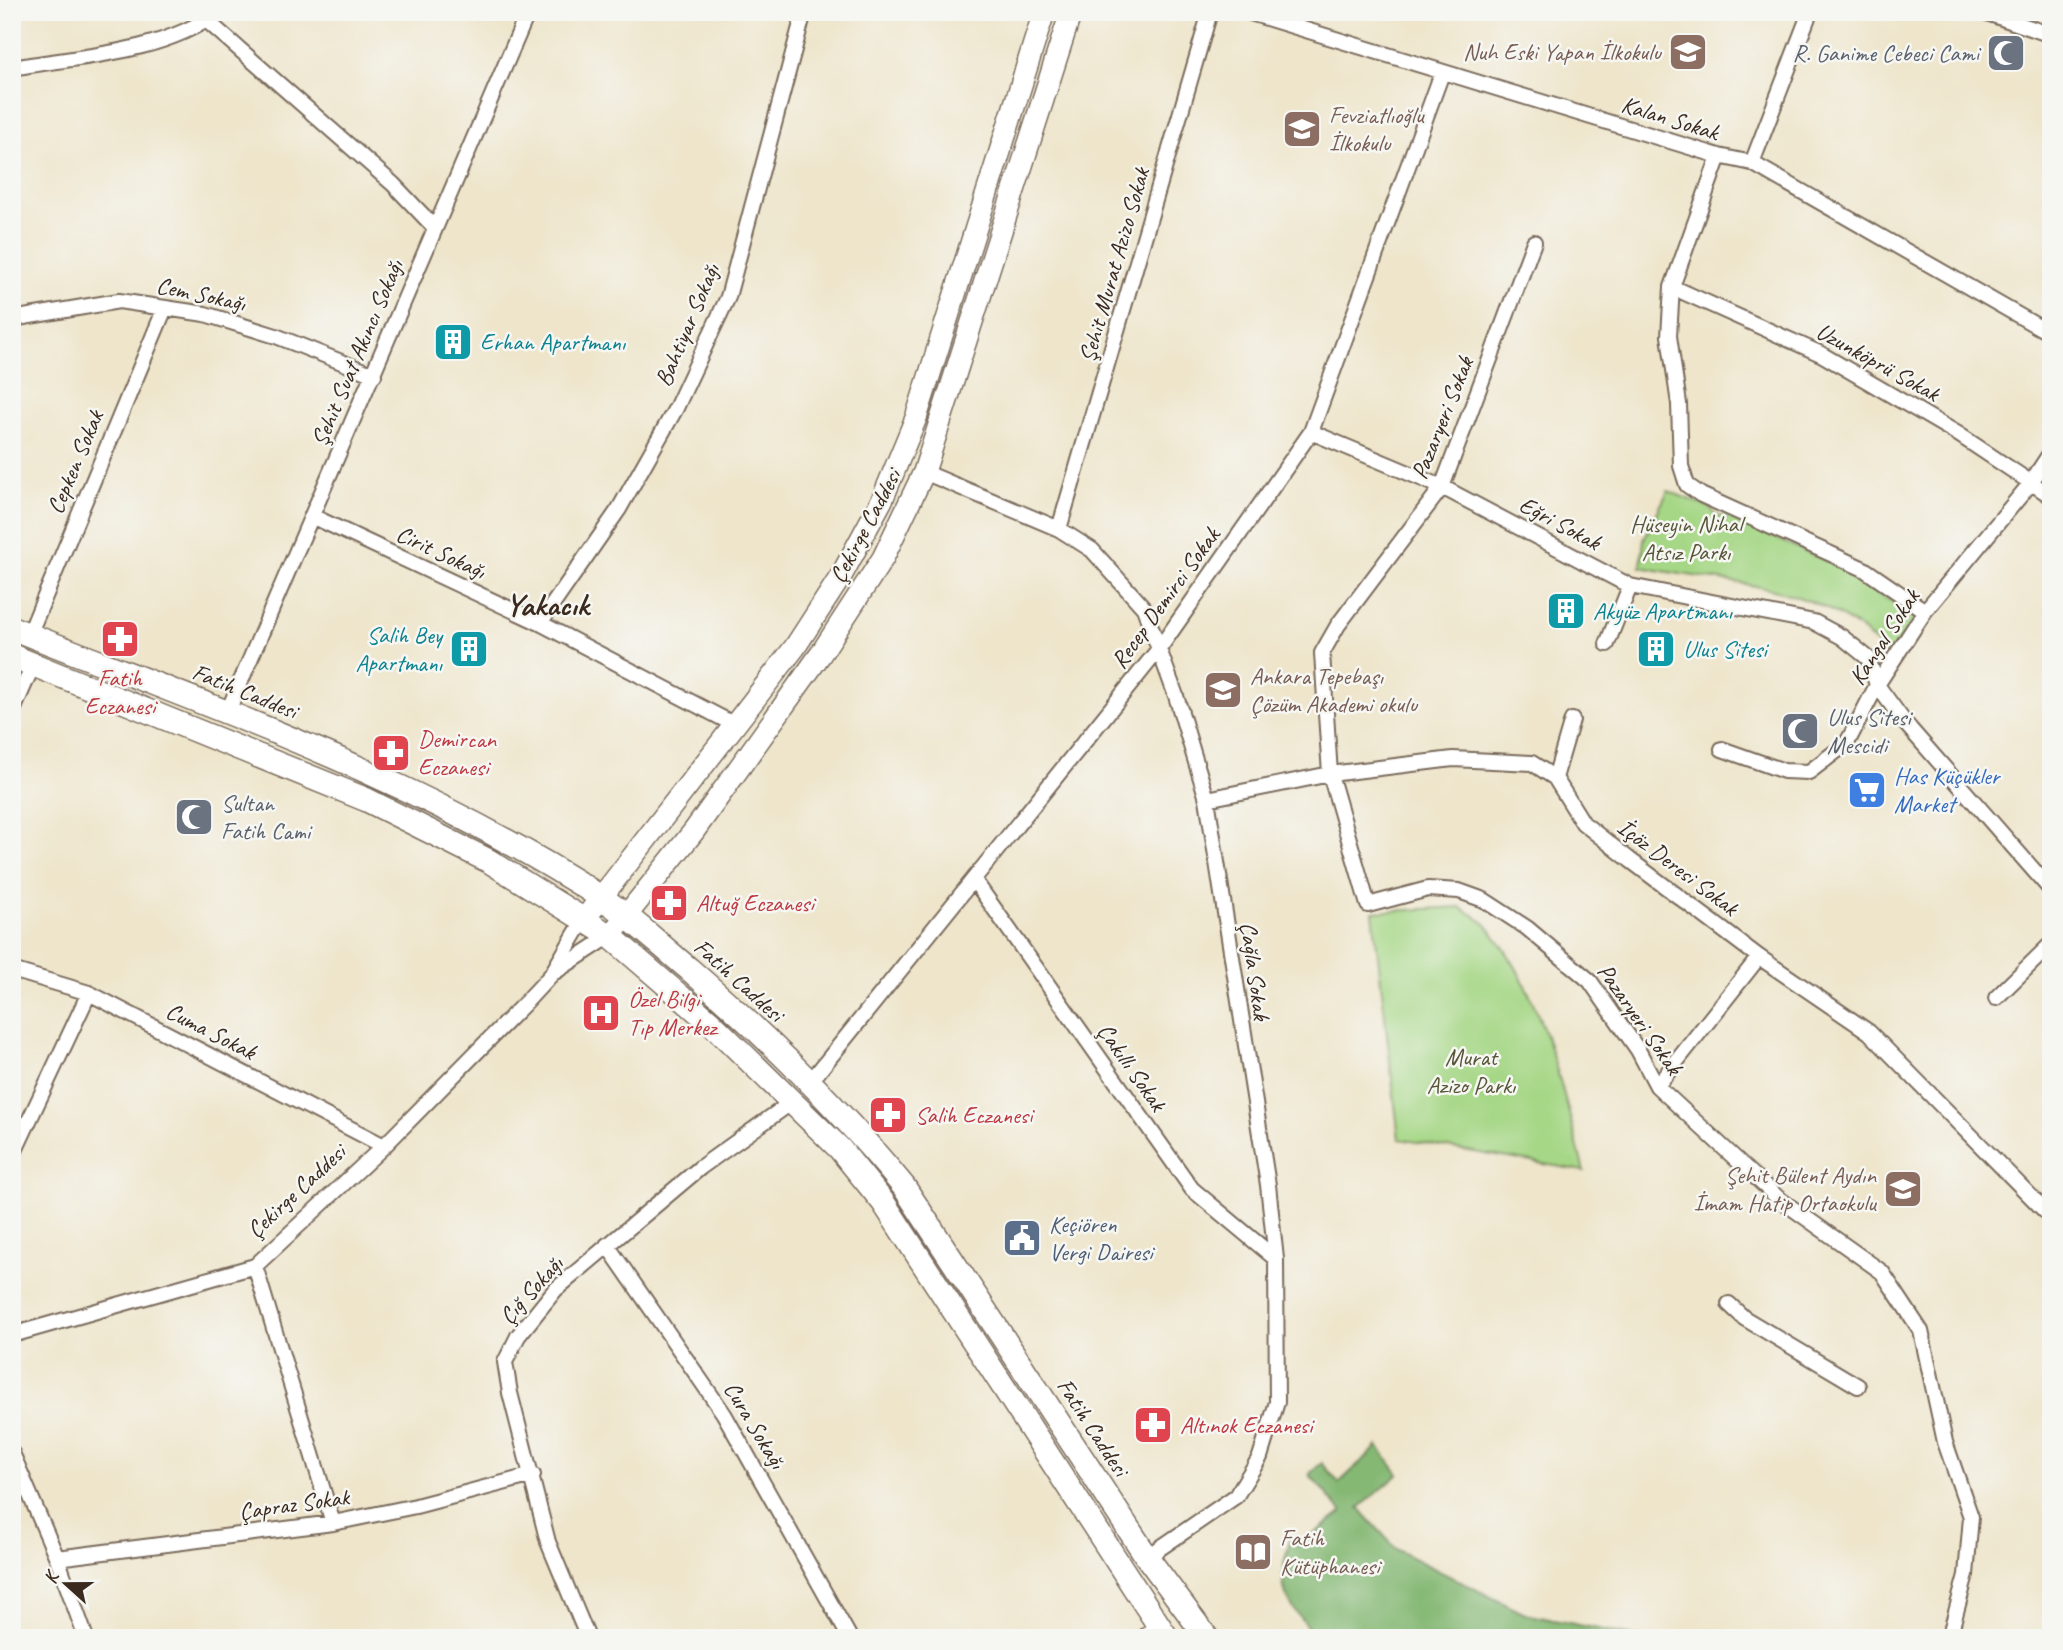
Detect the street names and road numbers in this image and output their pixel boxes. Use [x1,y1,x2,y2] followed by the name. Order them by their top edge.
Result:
[1618,89,1724,148] street label: Kalan Sokak
[1072,162,1157,366] street label: Şehit Murat Azizo Sokak
[304,254,410,451] street label: Şehit Suat Akıncı Sokağı
[648,258,727,391] street label: Bahtiyar Sokağı
[154,270,250,318] street label: Cem Sokağı
[1811,316,1947,409] street label: Uzunköprü Sokak
[1404,350,1481,483] street label: Pazaryeri Sokak
[40,404,111,518] street label: Cepken Sokak
[823,461,909,588] street label: Çekirge Caddesi
[1514,489,1608,558] street label: Eğri Sokak
[392,518,492,586] street label: Cirit Sokağı
[1104,520,1227,674] street label: Recep Demirci Sokak
[1842,581,1927,691] street label: Kangal Sokak
[188,656,304,727] street label: Fatih Caddesi
[1612,812,1746,924] street label: İçöz Deresi Sokak
[1233,920,1277,1024] street label: Çağla Sokak
[688,932,792,1030] street label: Fatih Caddesi
[1591,958,1691,1082] street label: Pazaryeri Sokak
[161,996,263,1067] street label: Cuma Sokak
[1091,1017,1174,1119] street label: Çakıllı Sokak
[240,1135,354,1244] street label: Çekirge Caddesi
[493,1248,570,1330] street label: Çığ Sokağı
[1050,1372,1137,1484] street label: Fatih Caddesi
[717,1376,793,1475] street label: Cura Sokağı
[237,1481,353,1527] street label: Çapraz Sokak

